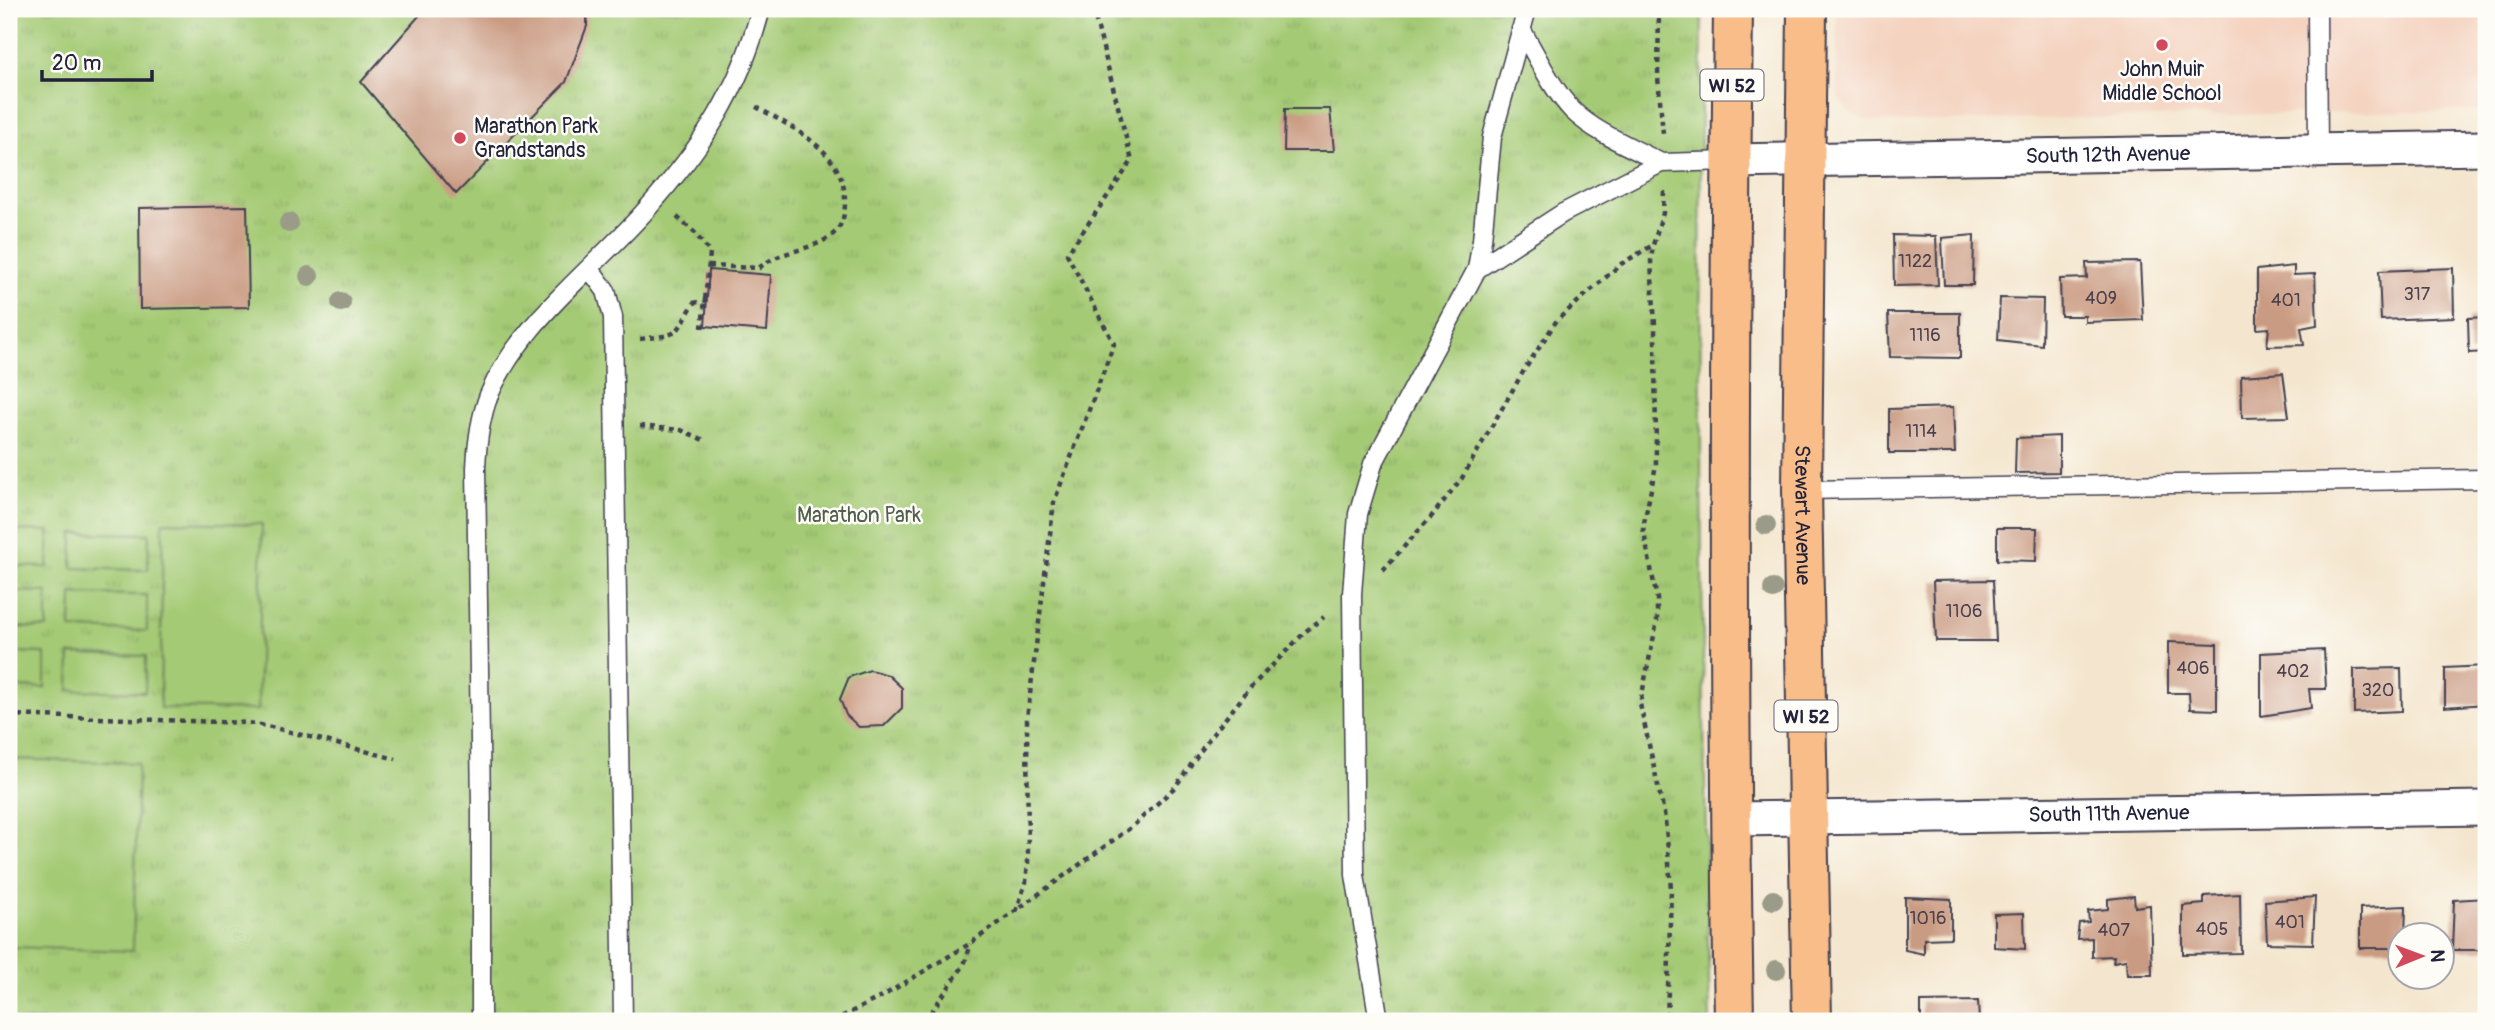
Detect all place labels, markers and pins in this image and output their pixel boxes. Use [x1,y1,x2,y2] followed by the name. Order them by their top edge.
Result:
[2154,37,2170,53] marker: John Muir Middle School
[2102,56,2222,107] place label: John Muir Middle School
[474,113,598,164] place label: Marathon Park Grandstands
[452,130,468,146] marker: Marathon Park Grandstands

